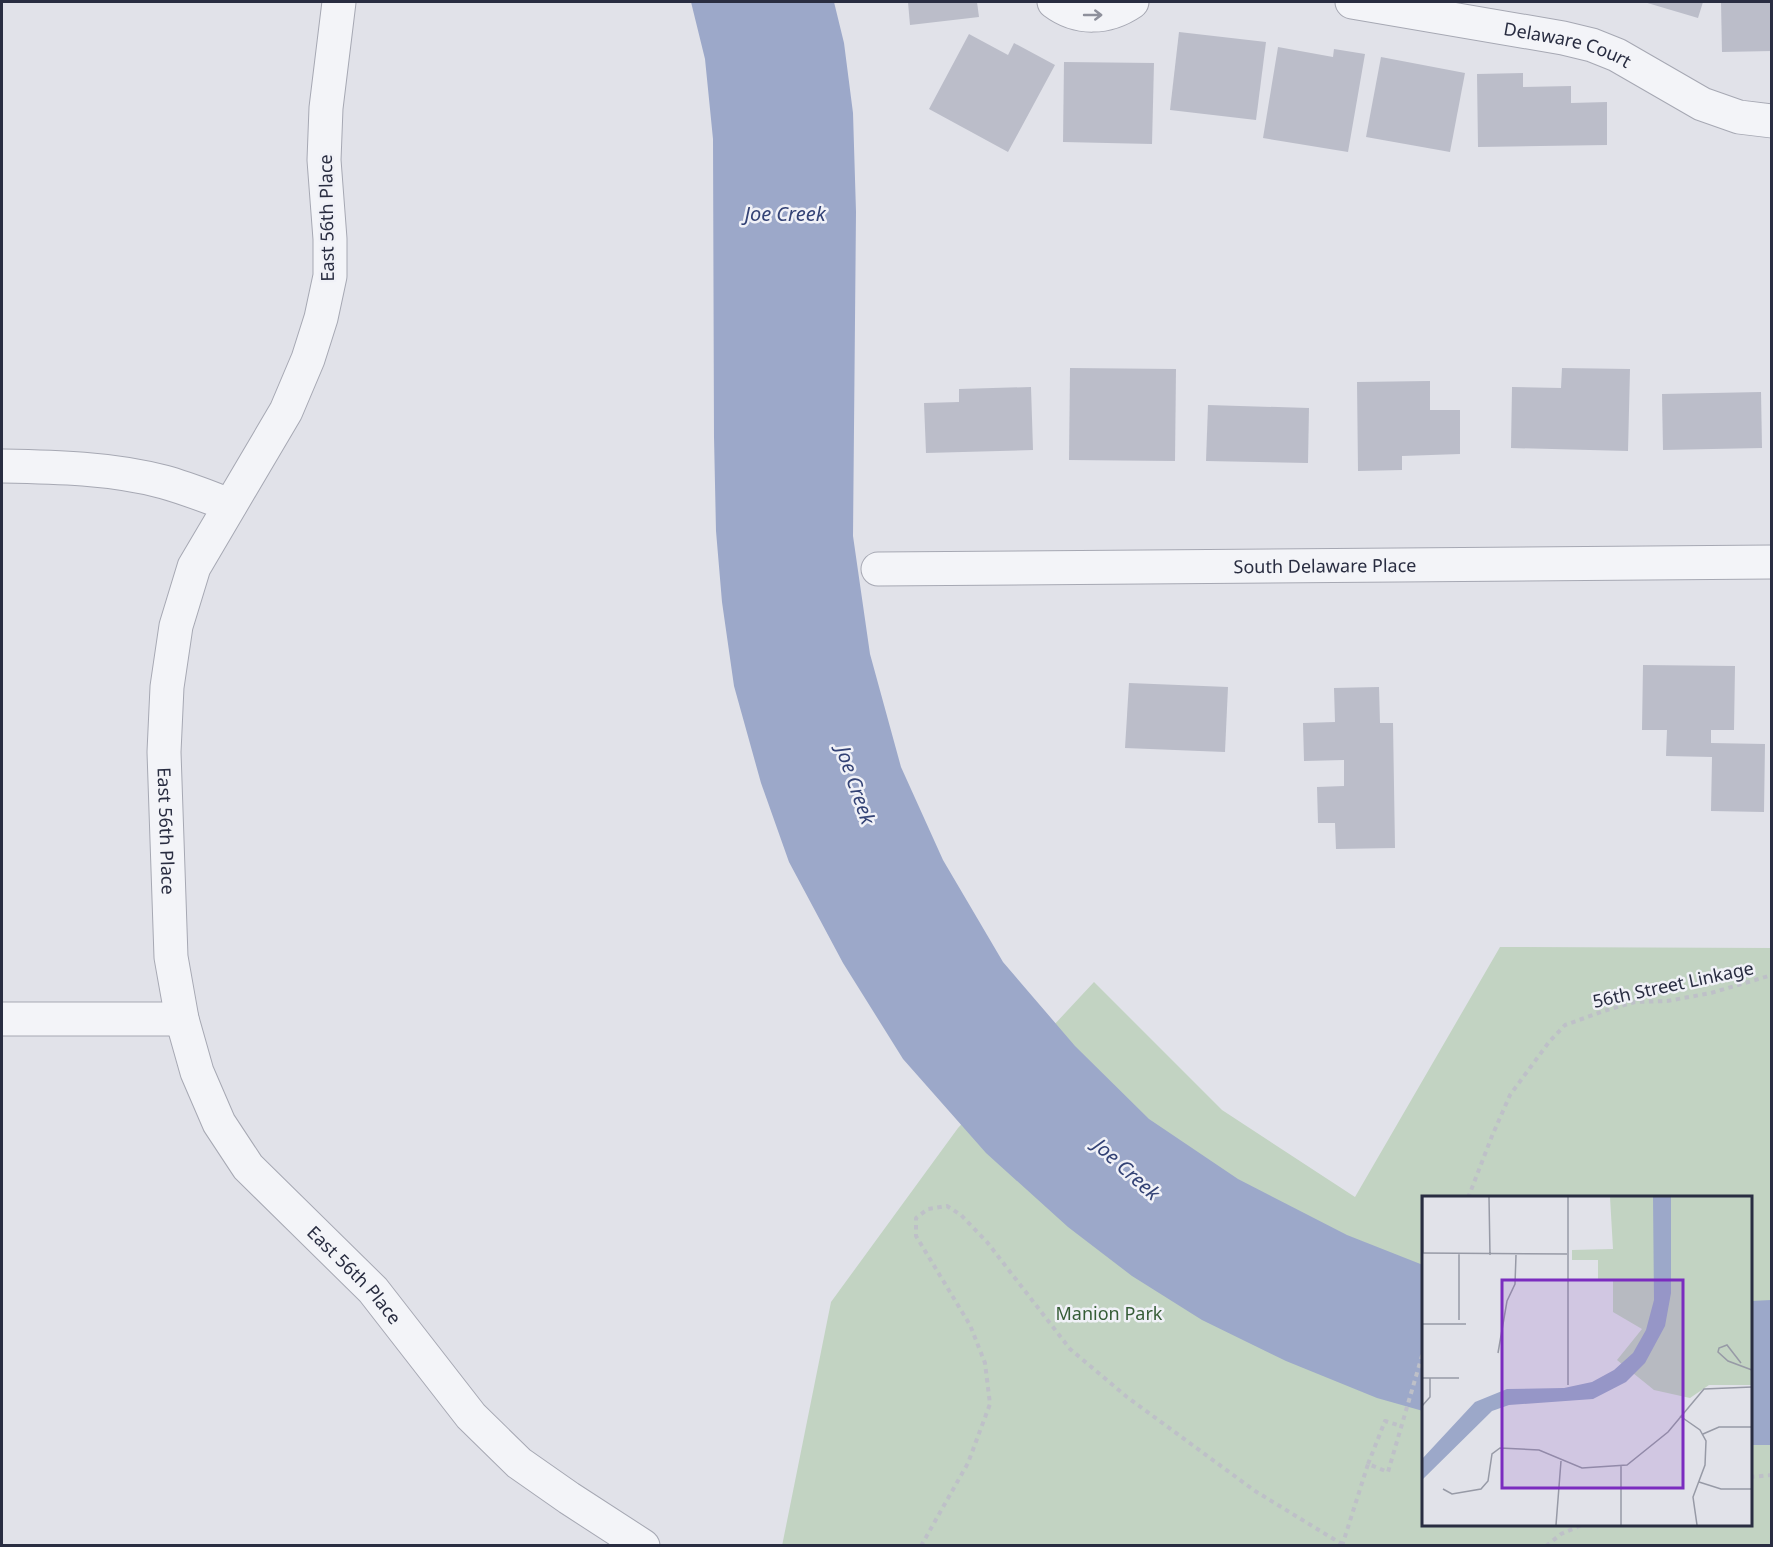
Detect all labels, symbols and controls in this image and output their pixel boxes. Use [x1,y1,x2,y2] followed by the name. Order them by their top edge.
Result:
[1082,9,1102,21] one-way arrow
[1502,16,1636,73] street label: Delaware Court
[313,154,339,282] street label: East 56th Place
[740,200,827,227] water label: Joe Creek
[1233,553,1417,578] street label: South Delaware Place
[829,738,882,829] water label: Joe Creek
[153,767,181,895] street label: East 56th Place
[1590,955,1756,1013] street label: 56th Street Linkage
[1085,1129,1167,1207] water label: Joe Creek
[1422,1196,1752,1526] inset map
[302,1220,407,1329] street label: East 56th Place
[1056,1301,1163,1325] park label: Manion Park

